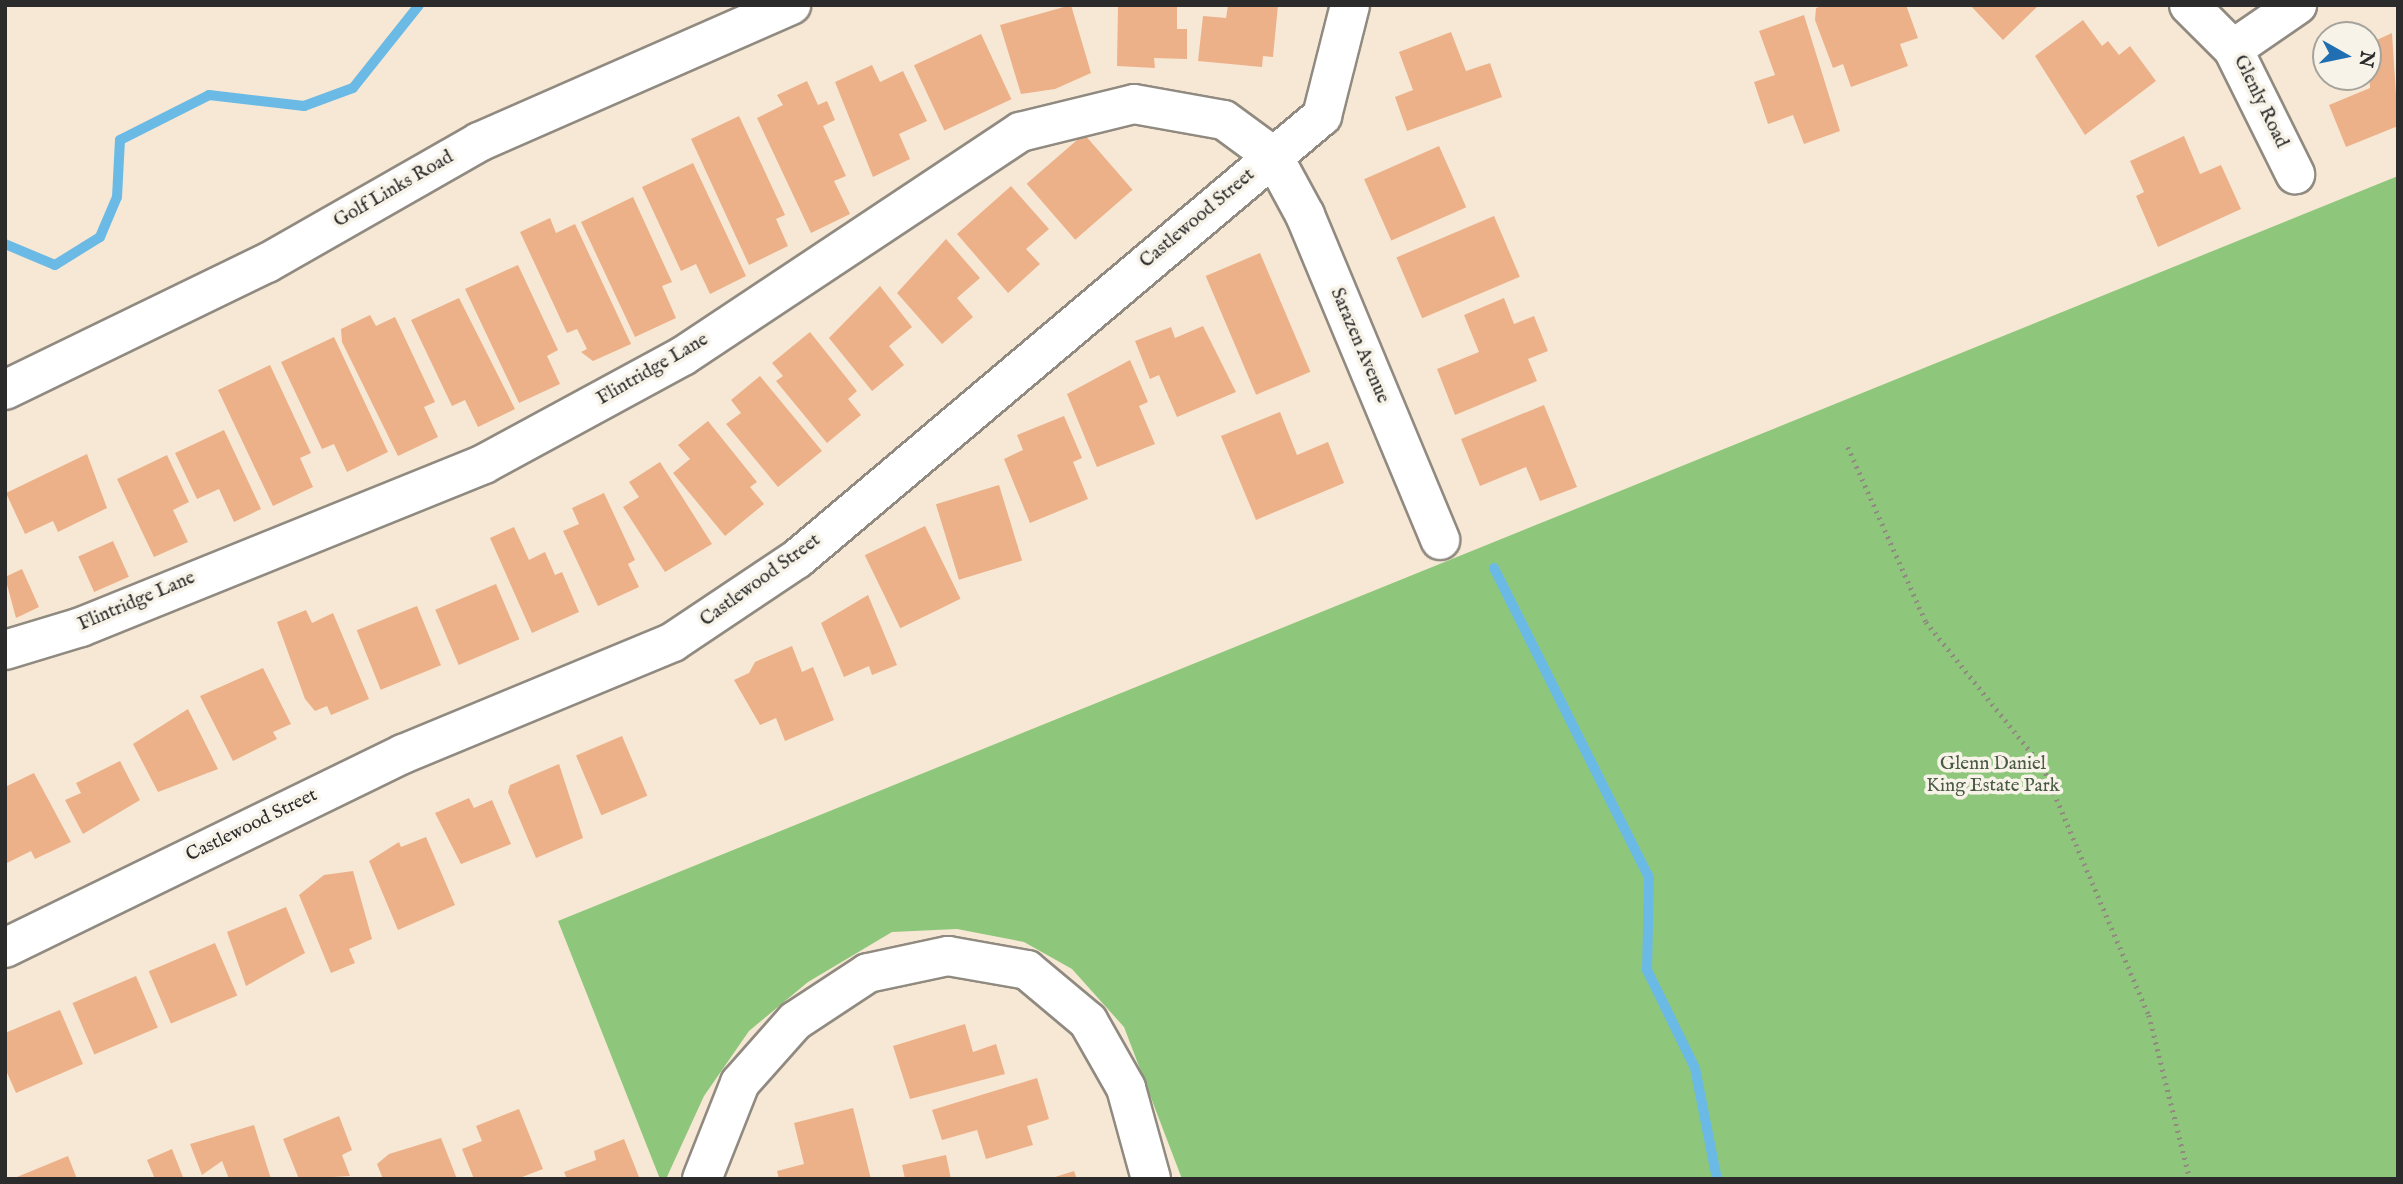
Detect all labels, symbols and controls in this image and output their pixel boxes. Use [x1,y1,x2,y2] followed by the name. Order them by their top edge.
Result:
[2312,21,2382,91] north arrow
[2353,49,2379,69] text: N
[2228,52,2292,152] street label: Glenly Road
[330,147,458,233] street label: Golf Links Road
[1136,164,1260,274] street label: Castlewood Street
[1324,285,1394,407] street label: Sarazen Avenue
[593,329,713,411] street label: Flintridge Lane
[696,530,826,632] street label: Castlewood Street
[75,567,199,637] street label: Flintridge Lane
[1926,754,2060,798] park label: Glenn Daniel King Estate Park
[183,784,321,868] street label: Castlewood Street

